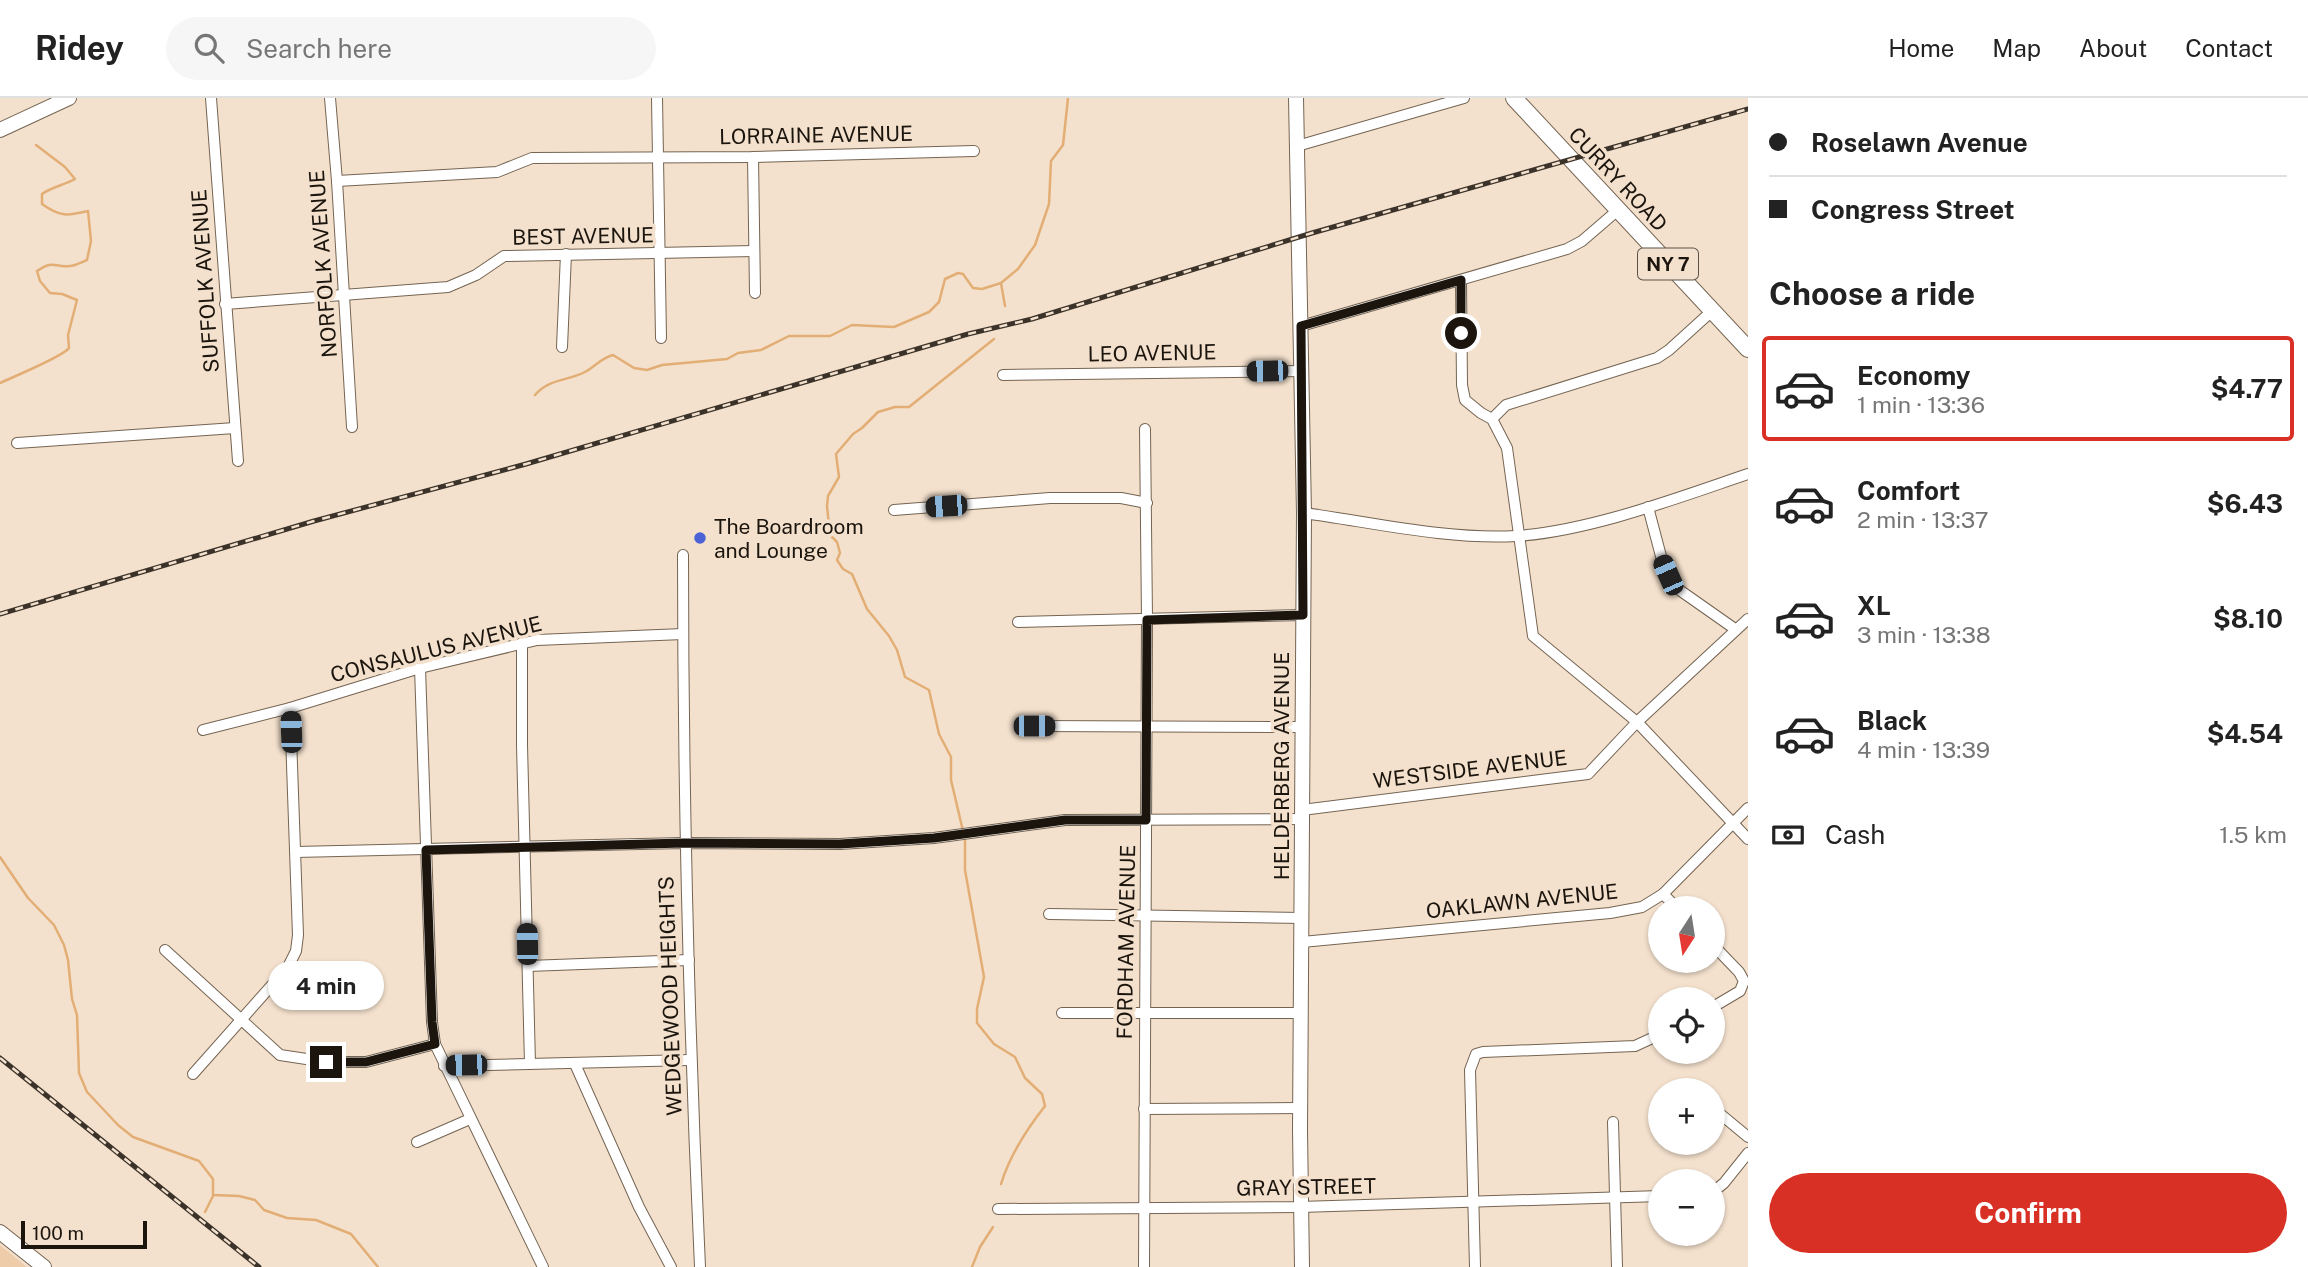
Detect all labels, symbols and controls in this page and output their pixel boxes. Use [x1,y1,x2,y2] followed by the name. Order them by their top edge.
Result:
[166,17,656,80] search box
[35,29,124,67] text: Ridey
[190,29,228,67] icon: search
[246,33,392,64] text: Search here
[1888,34,1954,62] text: Home
[1992,34,2041,62] text: Map
[2079,34,2147,62] text: About
[2185,34,2273,62] text: Contact
[719,121,913,149] street label: LORRAINE AVENUE
[1563,122,1673,236] street label: CURRY ROAD
[1811,127,2028,158] text: Roselawn Avenue
[304,169,342,359] street label: NORFOLK AVENUE
[186,188,224,374] street label: SUFFOLK AVENUE
[1811,194,2015,225] text: Congress Street
[512,222,654,250] street label: BEST AVENUE
[1638,248,1698,280] road number: NY 7
[1769,275,1975,312] text: Choose a ride
[1445,317,1477,349] route start
[1087,339,1217,367] street label: LEO AVENUE
[1773,357,1836,420] icon: car
[1246,360,1289,382] car
[1857,360,1970,391] text: Economy
[2211,373,2283,404] text: $4.77
[1857,391,1985,418] text: 1 min · 13:36
[1773,472,1836,535] icon: car
[1857,475,1960,506] text: Comfort
[2207,488,2283,519] text: $6.43
[925,494,968,518] car
[1857,506,1989,533] text: 2 min · 13:37
[714,514,864,563] place label: The Boardroom and Lounge
[692,530,708,546] marker: The Boardroom and Lounge
[1650,552,1687,598] car
[1773,587,1836,650] icon: car
[1857,590,1891,621] text: XL
[2213,603,2283,634] text: $8.10
[328,611,544,687] street label: CONSAULUS AVENUE
[1857,621,1991,648] text: 3 min · 13:38
[1269,652,1294,880] street label: HELDERBERG AVENUE
[1773,702,1836,765] icon: car
[1857,705,1927,736] text: Black
[280,711,303,753] car
[1014,716,1056,737] car
[2207,718,2283,749] text: $4.54
[1857,736,1990,763] text: 4 min · 13:39
[1372,745,1568,793] street label: WESTSIDE AVENUE
[1769,816,1807,854] icon: cash
[1825,819,1885,850] text: Cash
[2219,821,2287,848] text: 1.5 km
[1112,844,1140,1040] street label: FORDHAM AVENUE
[653,876,687,1116] street label: WEDGEWOOD HEIGHTS
[1425,878,1619,924] street label: OAKLAWN AVENUE
[1648,896,1726,973] north arrow
[1648,896,1725,1246] map controls
[517,923,538,965] car
[268,960,384,1010] callout: 4 min
[296,972,356,999] text: 4 min
[1648,987,1725,1064] button: locate
[310,1046,342,1078] route end
[445,1054,488,1076] car
[1648,1078,1725,1155] button: +
[1648,1169,1725,1246] button: −
[1236,1173,1376,1201] street label: GRAY STREET
[1769,1173,2287,1253] button: Confirm
[21,1218,147,1250] scale bar
[32,1222,84,1244] text: 100 m

